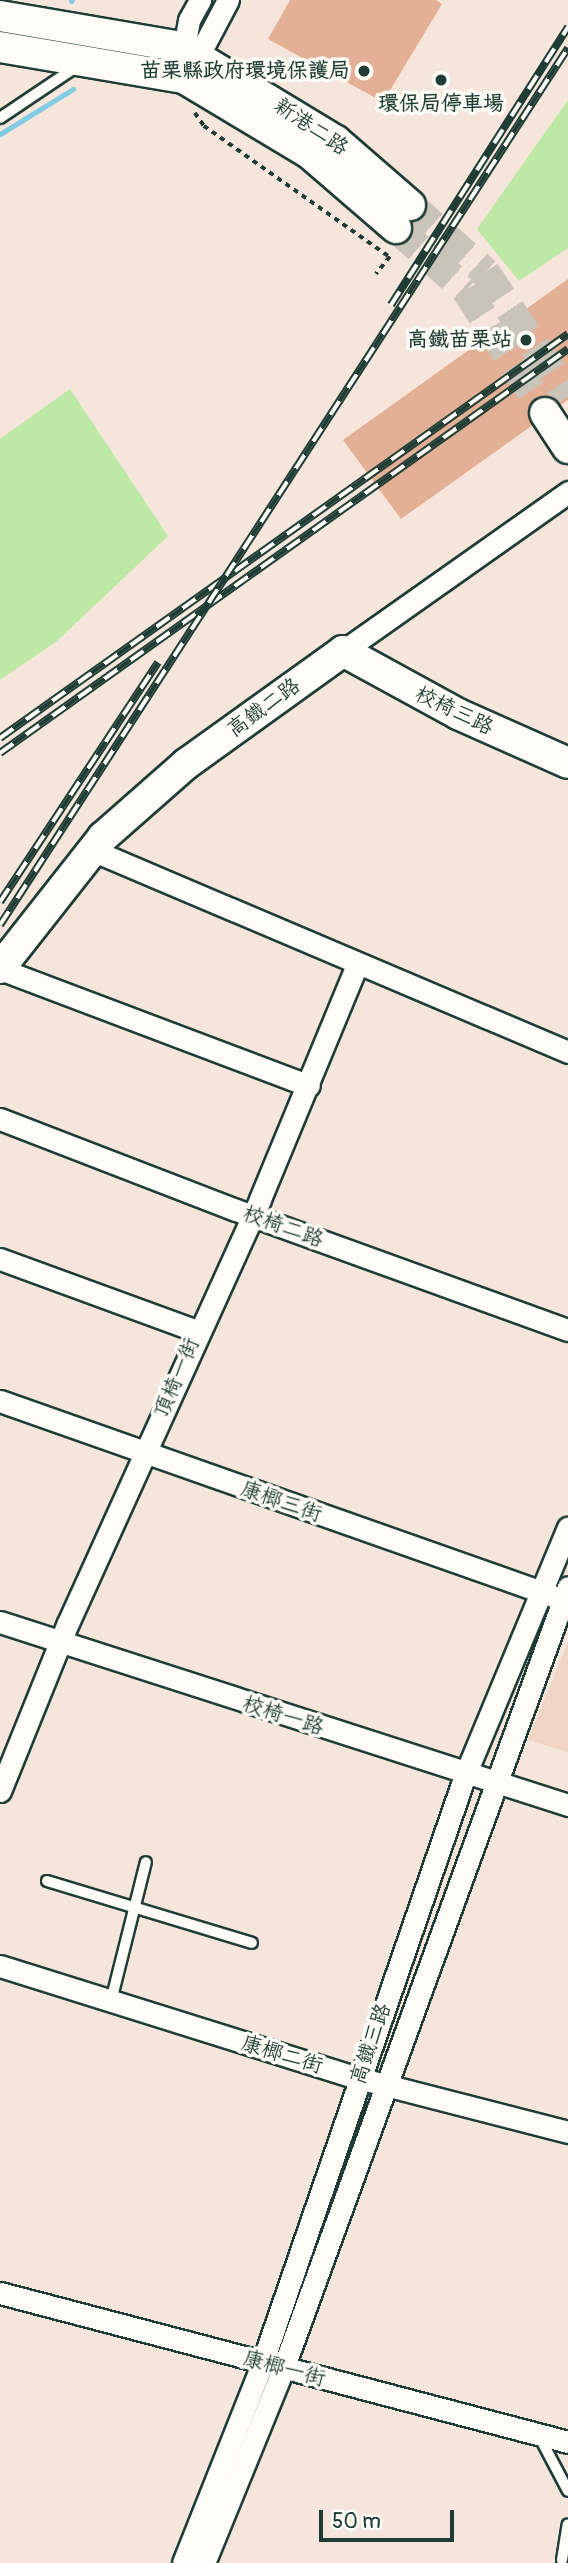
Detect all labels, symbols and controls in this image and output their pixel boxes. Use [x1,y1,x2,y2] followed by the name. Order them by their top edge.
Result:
[140,58,350,84] place label: 苗栗縣政府環境保護局
[356,63,372,79] marker: 苗栗縣政府環境保護局
[433,72,449,88] marker: 環保局停車場
[378,91,504,117] place label: 環保局停車場
[269,93,353,161] street label: 新港二路
[407,327,512,353] place label: 高鐵苗栗站
[518,332,534,348] marker: 高鐵苗栗站
[223,673,305,743] street label: 高鐵二路
[411,681,497,741] street label: 校椅三路
[239,1201,327,1253] street label: 校椅二路
[149,1334,205,1422] street label: 頂椅一街
[237,1476,325,1528] street label: 康榔三街
[239,1691,327,1741] street label: 校椅一路
[345,2000,397,2088] street label: 高鐵三路
[238,2031,326,2079] street label: 康榔二街
[240,2346,328,2392] street label: 康榔一街
[323,2496,458,2540] scale bar
[332,2508,381,2535] text: 50 m

